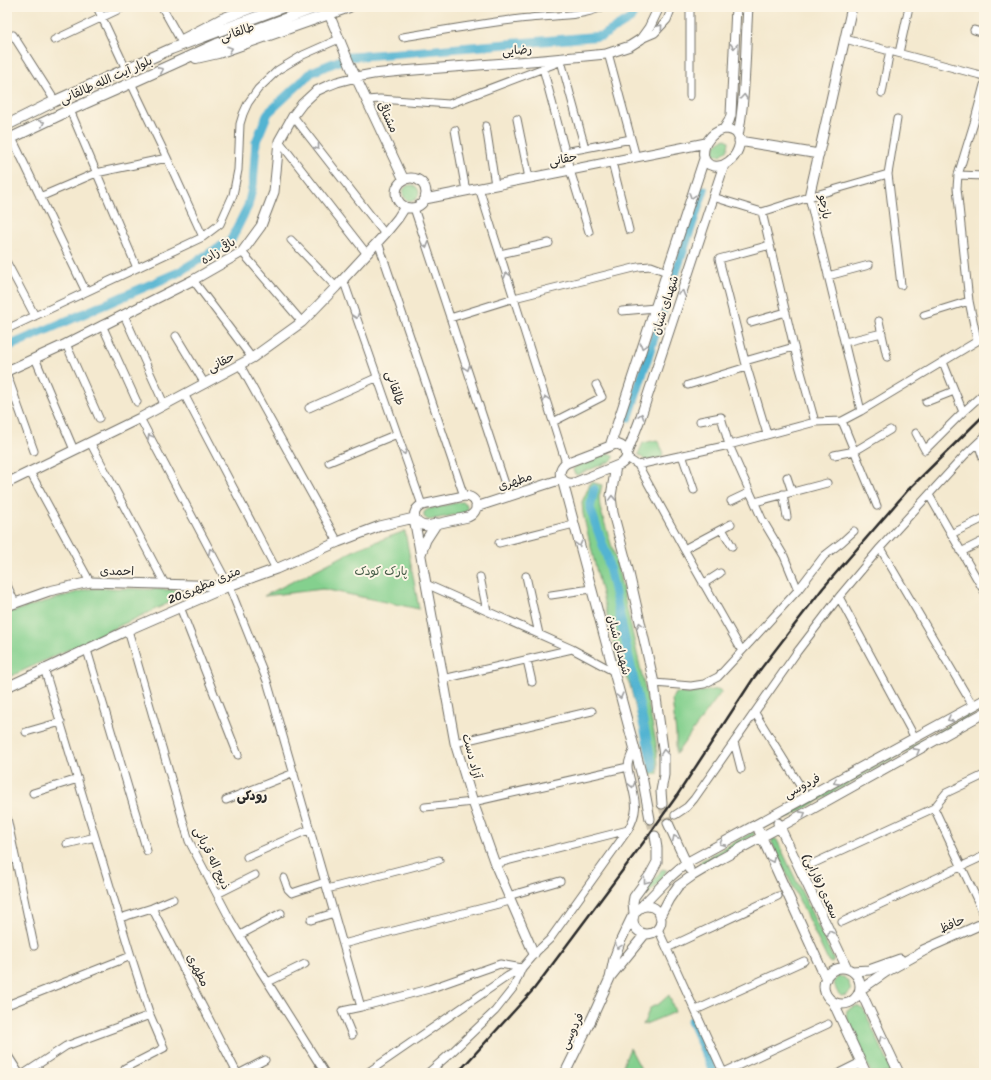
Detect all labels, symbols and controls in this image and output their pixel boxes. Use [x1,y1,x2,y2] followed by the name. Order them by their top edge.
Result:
[217,16,257,48] street label: طالقانی
[656,25,663,32] one-way arrow
[501,38,533,62] street label: رضایی
[730,43,738,49] one-way arrow
[226,45,233,54] one-way arrow
[56,50,156,110] street label: بلوار آیت الله طالقانی
[156,67,164,75] one-way arrow
[739,94,748,100] one-way arrow
[371,97,405,137] street label: مشتاقی
[38,120,46,128] one-way arrow
[313,142,320,149] one-way arrow
[547,145,579,173] street label: حقانی
[812,192,838,221] street label: بازجو
[688,193,697,200] one-way arrow
[196,231,240,271] street label: باقی زاده
[422,241,430,248] one-way arrow
[503,272,512,279] one-way arrow
[645,272,685,338] street label: شهدای شبان
[677,290,685,297] one-way arrow
[352,312,360,319] one-way arrow
[639,343,647,350] one-way arrow
[203,346,239,378] street label: حقانی
[462,365,471,372] one-way arrow
[379,368,411,408] street label: طالقانی
[542,396,551,403] one-way arrow
[636,413,645,420] one-way arrow
[147,433,155,441] one-way arrow
[399,448,407,455] one-way arrow
[495,465,535,497] street label: مطهری
[607,495,616,501] one-way arrow
[574,540,583,547] one-way arrow
[208,548,216,556] one-way arrow
[100,560,134,582] street label: احمدی
[164,560,244,610] street label: 20متری مطهری
[354,560,408,582] park label: پارک کودک
[600,613,638,677] street label: شهدای شبان
[637,621,645,628] one-way arrow
[615,692,624,699] one-way arrow
[947,714,954,721] one-way arrow
[455,731,489,782] street label: آزاد دست
[912,748,920,756] one-way arrow
[659,749,668,755] one-way arrow
[780,767,824,805] street label: فردوسی
[833,777,840,784] one-way arrow
[628,782,636,789] one-way arrow
[237,784,267,807] district label: رودکی
[799,812,806,819] one-way arrow
[187,823,237,893] street label: ذبیح اله قربانی
[672,835,680,842] one-way arrow
[719,839,726,846] one-way arrow
[796,849,846,923] street label: سعدی (فارابی)
[767,856,775,863] one-way arrow
[643,877,650,884] one-way arrow
[935,909,969,939] street label: حافظ
[827,930,835,937] one-way arrow
[615,943,623,950] one-way arrow
[180,949,216,991] street label: مطهری
[554,1009,590,1053] street label: فردوسی
[879,1034,887,1042] one-way arrow

